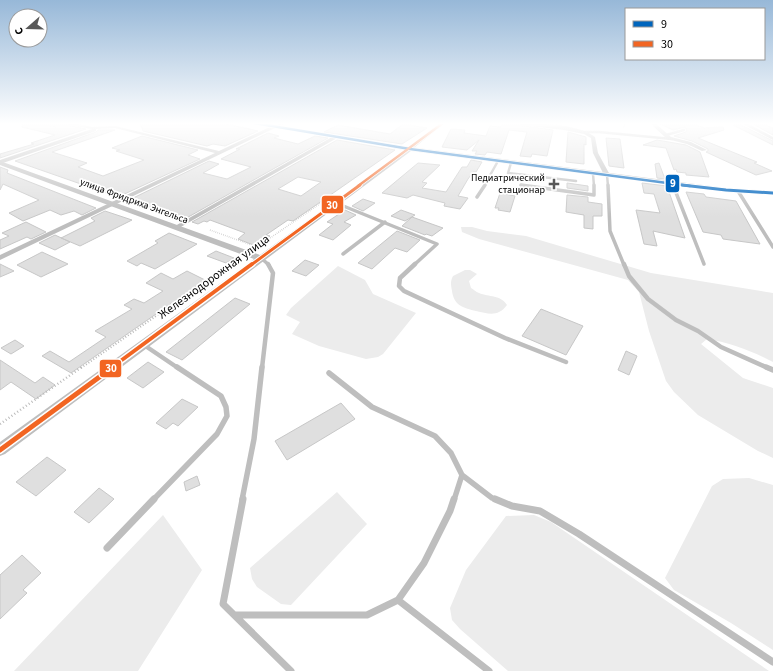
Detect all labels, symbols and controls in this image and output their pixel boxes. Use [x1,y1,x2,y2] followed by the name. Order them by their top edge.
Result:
[8,8,48,48] north arrow
[625,8,765,60] legend
[661,16,667,33] text: 9
[11,25,27,37] text: С
[661,36,673,53] text: 30
[471,171,545,197] place label: Педиатрический стационар
[665,174,680,193] line badge: 9
[78,175,190,227] street label: улица Фридриха Энгельса
[670,176,676,191] text: 9
[548,178,560,190] marker: Педиатрический стационар
[321,195,344,214] line badge: 30
[326,198,338,213] text: 30
[155,231,273,323] street label: Железнодорожная улица
[99,359,122,378] line badge: 30
[105,361,117,376] text: 30

